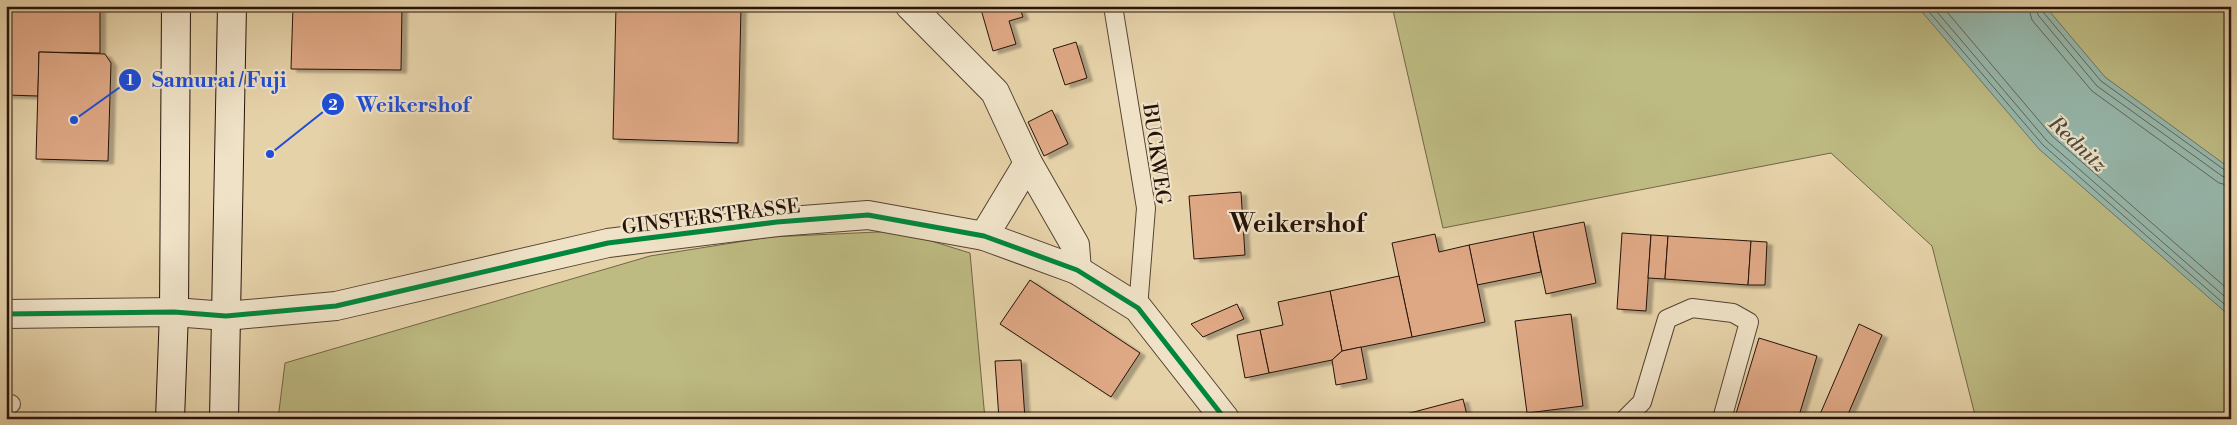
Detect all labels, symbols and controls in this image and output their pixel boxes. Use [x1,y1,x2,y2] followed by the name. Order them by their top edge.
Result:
[117,62,297,98] callout: Samurai / Fuji
[152,68,287,94] text: Samurai / Fuji
[126,71,134,90] text: 1
[321,86,479,122] callout: Weikershof
[355,93,473,119] text: Weikershof
[328,96,338,115] text: 2
[1136,101,1175,207] street label: BUCKWEG
[2042,110,2112,179] water label: Rednitz
[620,194,802,241] street label: GINSTERSTRASSE
[1228,209,1368,240] district label: Weikershof

